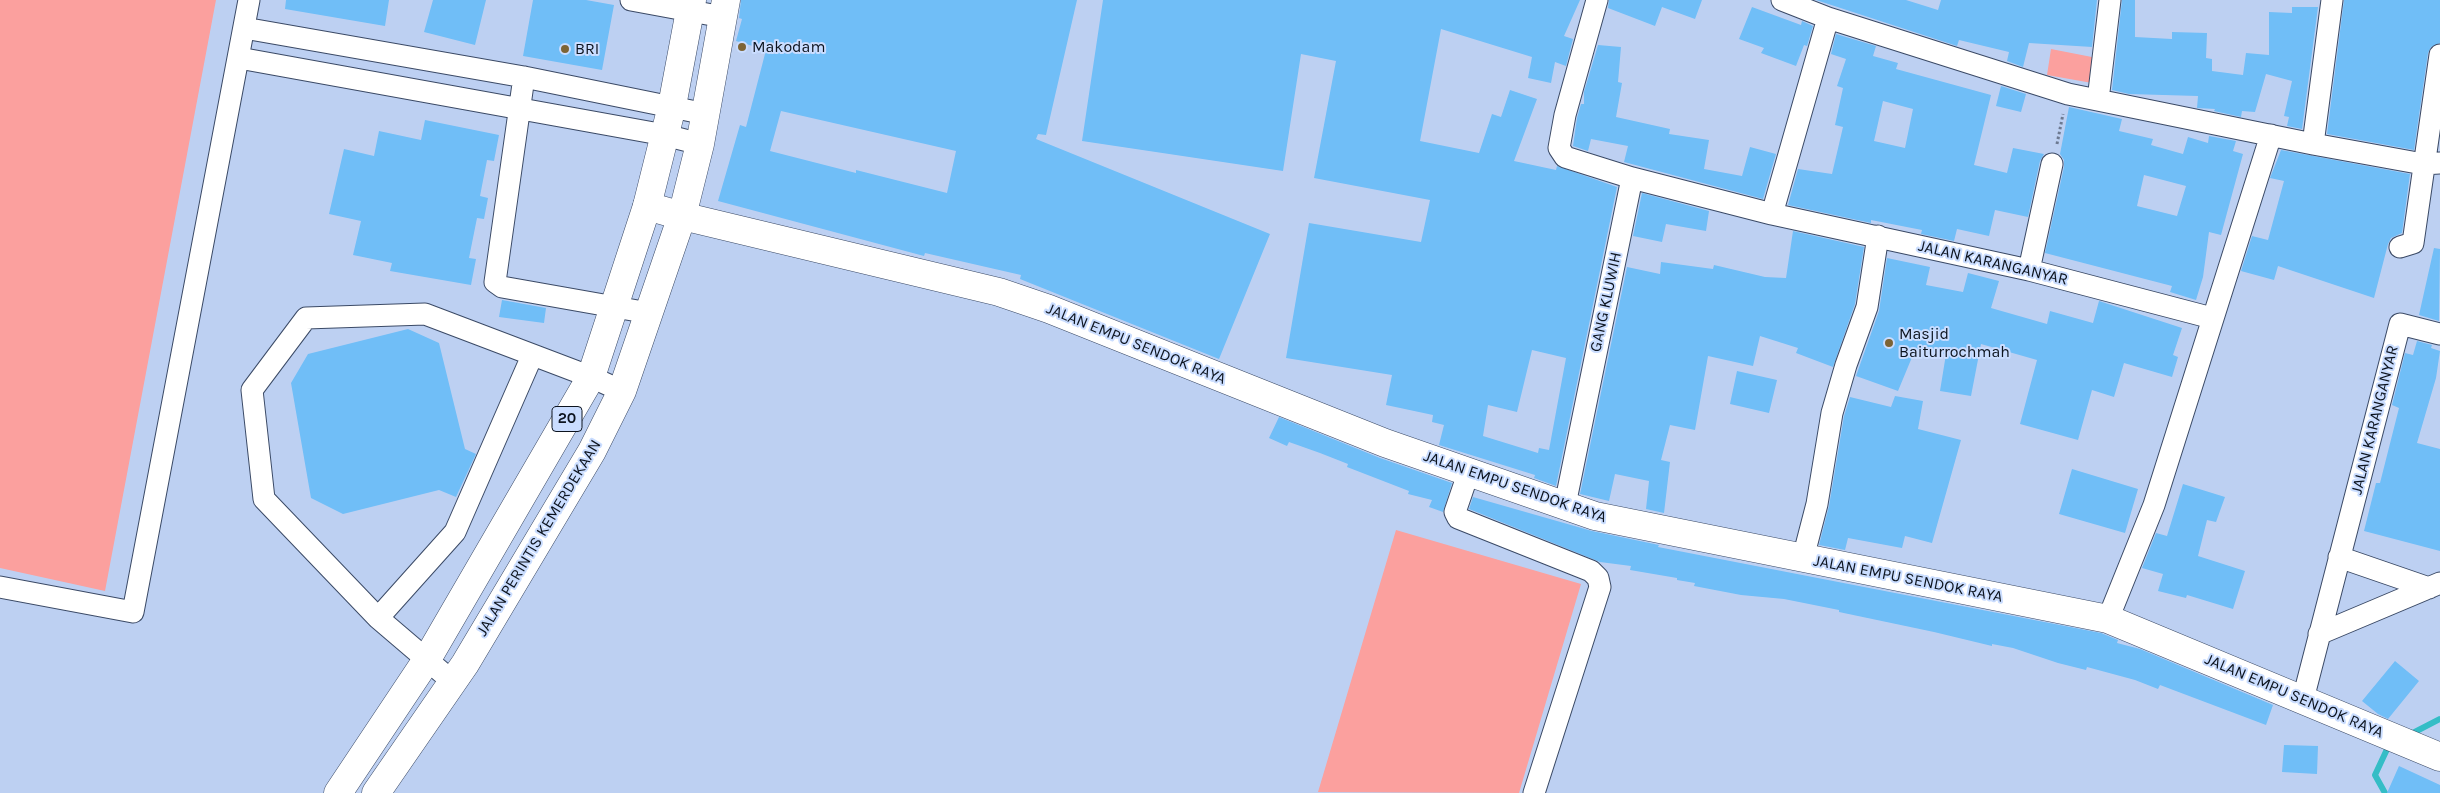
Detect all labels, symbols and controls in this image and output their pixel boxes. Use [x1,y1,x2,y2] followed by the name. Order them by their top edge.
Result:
[752,37,825,57] place label: Makodam
[575,39,599,59] place label: BRI
[736,41,748,53] marker: Makodam
[559,43,571,55] marker: BRI
[1916,236,2070,290] street label: JALAN KARANGANYAR
[1586,250,1626,354] street label: GANG KLUWIH
[1043,299,1229,389] street label: JALAN EMPU SENDOK RAYA
[1899,324,2010,362] place label: Masjid Baiturrochmah
[1883,337,1895,349] marker: Masjid Baiturrochmah
[2347,343,2403,497] street label: JALAN KARANGANYAR
[552,406,582,432] road number: 20
[473,436,605,640] street label: JALAN PERINTIS KEMERDEKAAN
[1421,447,1609,527] street label: JALAN EMPU SENDOK RAYA
[1812,551,2004,607] street label: JALAN EMPU SENDOK RAYA
[2202,650,2386,742] street label: JALAN EMPU SENDOK RAYA

